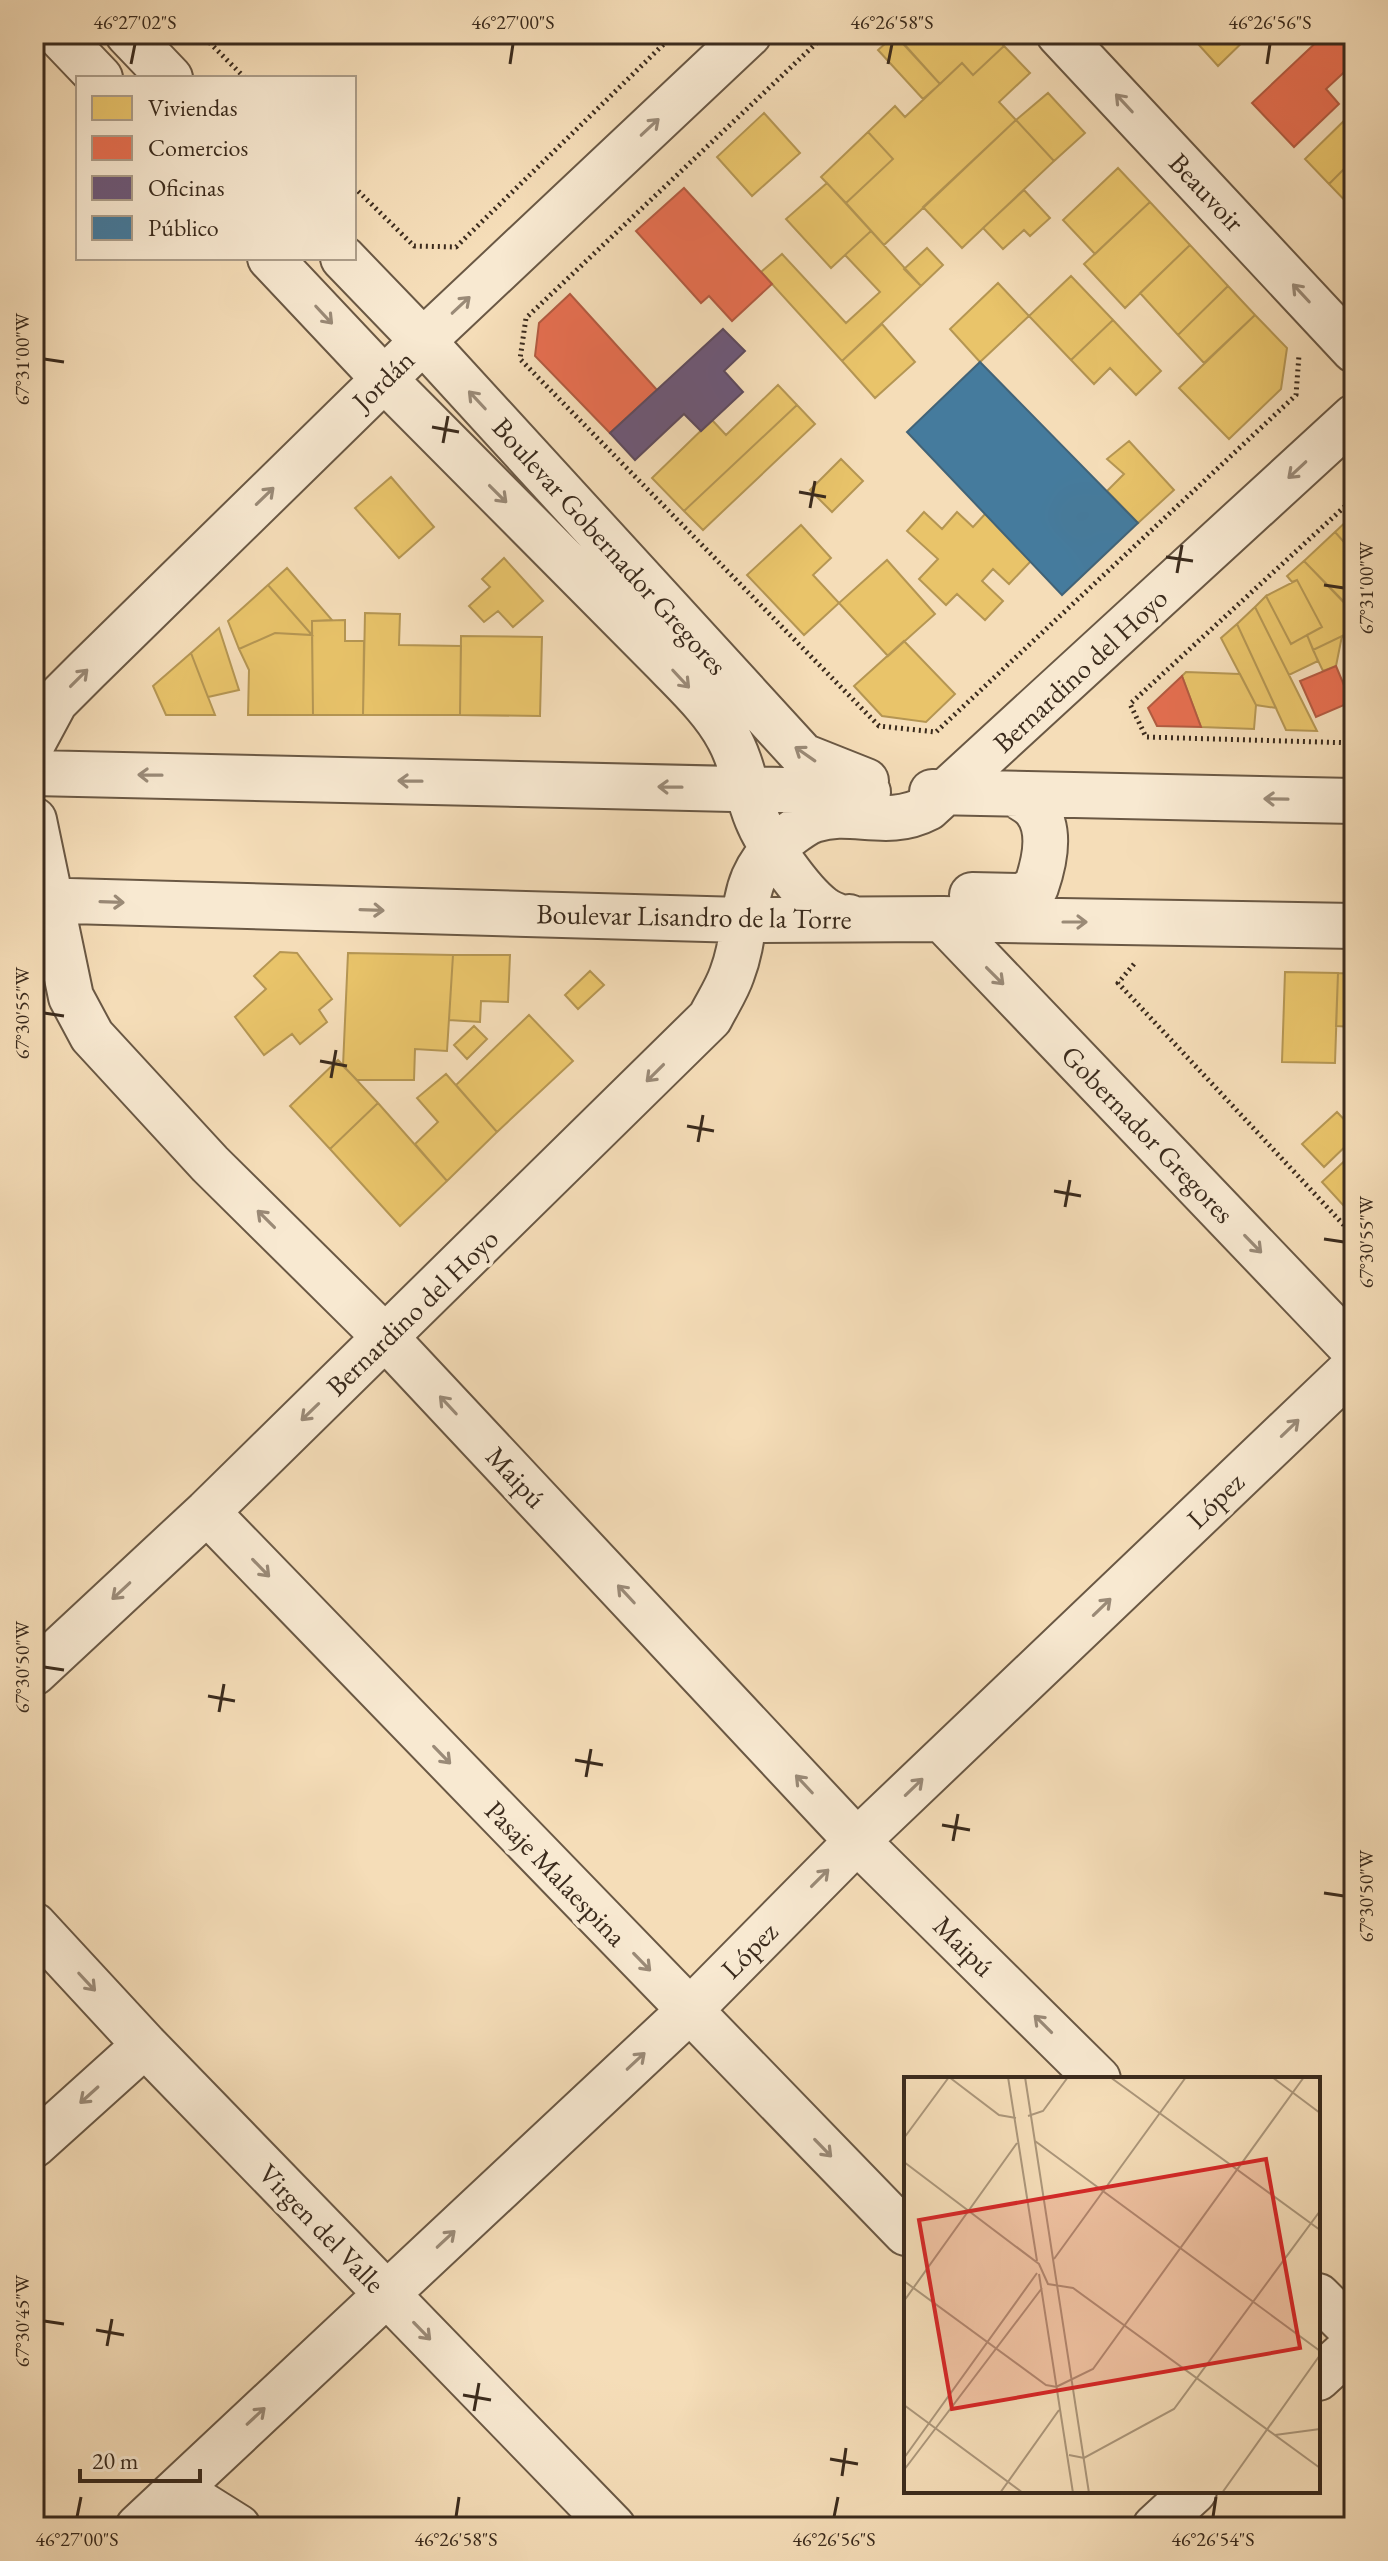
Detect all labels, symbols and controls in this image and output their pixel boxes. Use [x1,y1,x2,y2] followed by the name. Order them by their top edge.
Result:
[93,9,177,35] text: 46°27'02"S
[471,9,555,35] text: 46°27'00"S
[850,9,934,35] text: 46°26'58"S
[1228,9,1312,35] text: 46°26'56"S
[76,76,356,260] legend
[148,92,237,123] text: Viviendas
[1114,93,1133,113] one-way arrow
[640,118,660,137] one-way arrow
[148,132,248,163] text: Comercios
[1161,145,1253,239] street label: Beauvoir
[148,172,224,203] text: Oficinas
[148,212,219,243] text: Público
[1292,284,1310,304] one-way arrow
[451,296,471,315] one-way arrow
[314,305,333,325] one-way arrow
[9,312,35,405] text: 67°31'00"W
[343,342,422,420] street label: Jordán
[468,390,486,410] one-way arrow
[485,410,735,682] street label: Boulevar Gobernador Gregores
[1287,461,1307,479] one-way arrow
[488,484,507,503] one-way arrow
[255,487,274,506] one-way arrow
[1353,541,1379,634] text: 67°31'00"W
[985,580,1175,760] street label: Bernardino del Hoyo
[69,669,88,688] one-way arrow
[671,669,690,689] one-way arrow
[795,746,816,763] one-way arrow
[137,768,164,783] one-way arrow
[397,773,424,789] one-way arrow
[657,779,684,794] one-way arrow
[1263,791,1290,807] one-way arrow
[98,895,125,910] one-way arrow
[536,895,852,937] street label: Boulevar Lisandro de la Torre
[358,902,385,917] one-way arrow
[1061,914,1088,930] one-way arrow
[9,966,35,1059] text: 67°30'55"W
[985,966,1004,985] one-way arrow
[1054,1037,1242,1231] street label: Gobernador Gregores
[646,1063,665,1082] one-way arrow
[1353,1195,1379,1288] text: 67°30'55"W
[257,1210,276,1229] one-way arrow
[318,1221,506,1403] street label: Bernardino del Hoyo
[1243,1234,1262,1253] one-way arrow
[440,1395,458,1415] one-way arrow
[300,1403,320,1422] one-way arrow
[1280,1419,1299,1438] one-way arrow
[478,1438,554,1516] street label: Maipú
[1179,1464,1252,1536] street label: López
[251,1558,270,1577] one-way arrow
[111,1582,131,1601] one-way arrow
[617,1584,636,1604] one-way arrow
[1092,1598,1112,1617] one-way arrow
[9,1620,35,1713] text: 67°30'50"W
[432,1745,451,1765] one-way arrow
[795,1775,814,1794] one-way arrow
[904,1778,923,1797] one-way arrow
[477,1792,635,1954] street label: Pasaje Malaespina
[1353,1849,1379,1942] text: 67°30'50"W
[811,1868,830,1888] one-way arrow
[926,1908,1002,1984] street label: Maipú
[713,1914,785,1986] street label: López
[632,1952,651,1971] one-way arrow
[77,1972,96,1992] one-way arrow
[1034,2015,1053,2034] one-way arrow
[625,2052,645,2070] one-way arrow
[904,2077,1320,2493] inset map
[80,2085,100,2103] one-way arrow
[813,2138,832,2157] one-way arrow
[251,2155,393,2301] street label: Virgen del Valle
[435,2230,455,2248] one-way arrow
[9,2274,35,2367] text: 67°30'45"W
[413,2321,432,2341] one-way arrow
[246,2407,266,2426] one-way arrow
[80,2433,200,2483] scale bar
[92,2445,139,2476] text: 20 m
[35,2526,119,2552] text: 46°27'00"S
[414,2526,498,2552] text: 46°26'58"S
[792,2526,876,2552] text: 46°26'56"S
[1171,2526,1255,2552] text: 46°26'54"S

